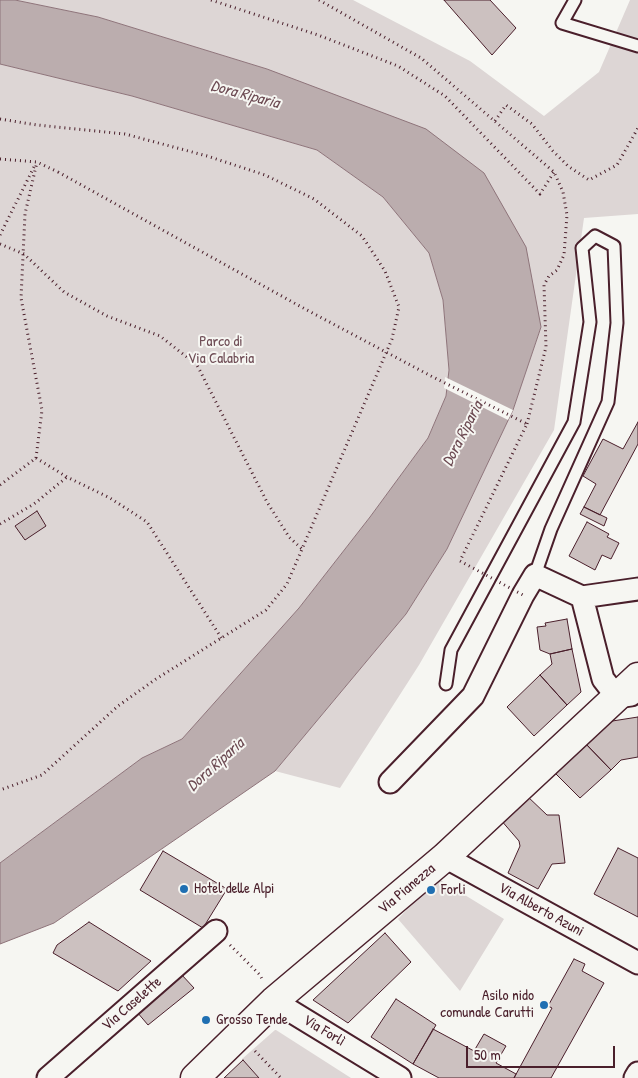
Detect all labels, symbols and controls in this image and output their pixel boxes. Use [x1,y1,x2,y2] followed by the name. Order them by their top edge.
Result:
[209,77,281,113] water label: Dora Riparia
[188,333,254,368] park label: Parco di Via Calabria
[439,398,487,470] water label: Dora Riparia
[184,734,248,796] water label: Dora Riparia
[375,860,439,918] street label: Via Pianezza
[495,879,587,941] street label: Via Alberto Azuni
[194,880,274,898] place label: Hotel delle Alpi
[441,881,466,899] place label: Forli
[178,883,190,895] marker: Hotel delle Alpi
[425,884,437,896] marker: Forli
[98,973,166,1035] street label: Via Caselette
[440,987,534,1022] place label: Asilo nido comunale Carutti
[538,999,550,1011] marker: Asilo nido comunale Carutti
[216,1011,288,1029] place label: Grosso Tende
[300,1011,348,1051] street label: Via Forlì
[200,1014,212,1026] marker: Grosso Tende
[468,1036,617,1068] scale bar
[474,1044,501,1065] text: 50 m

